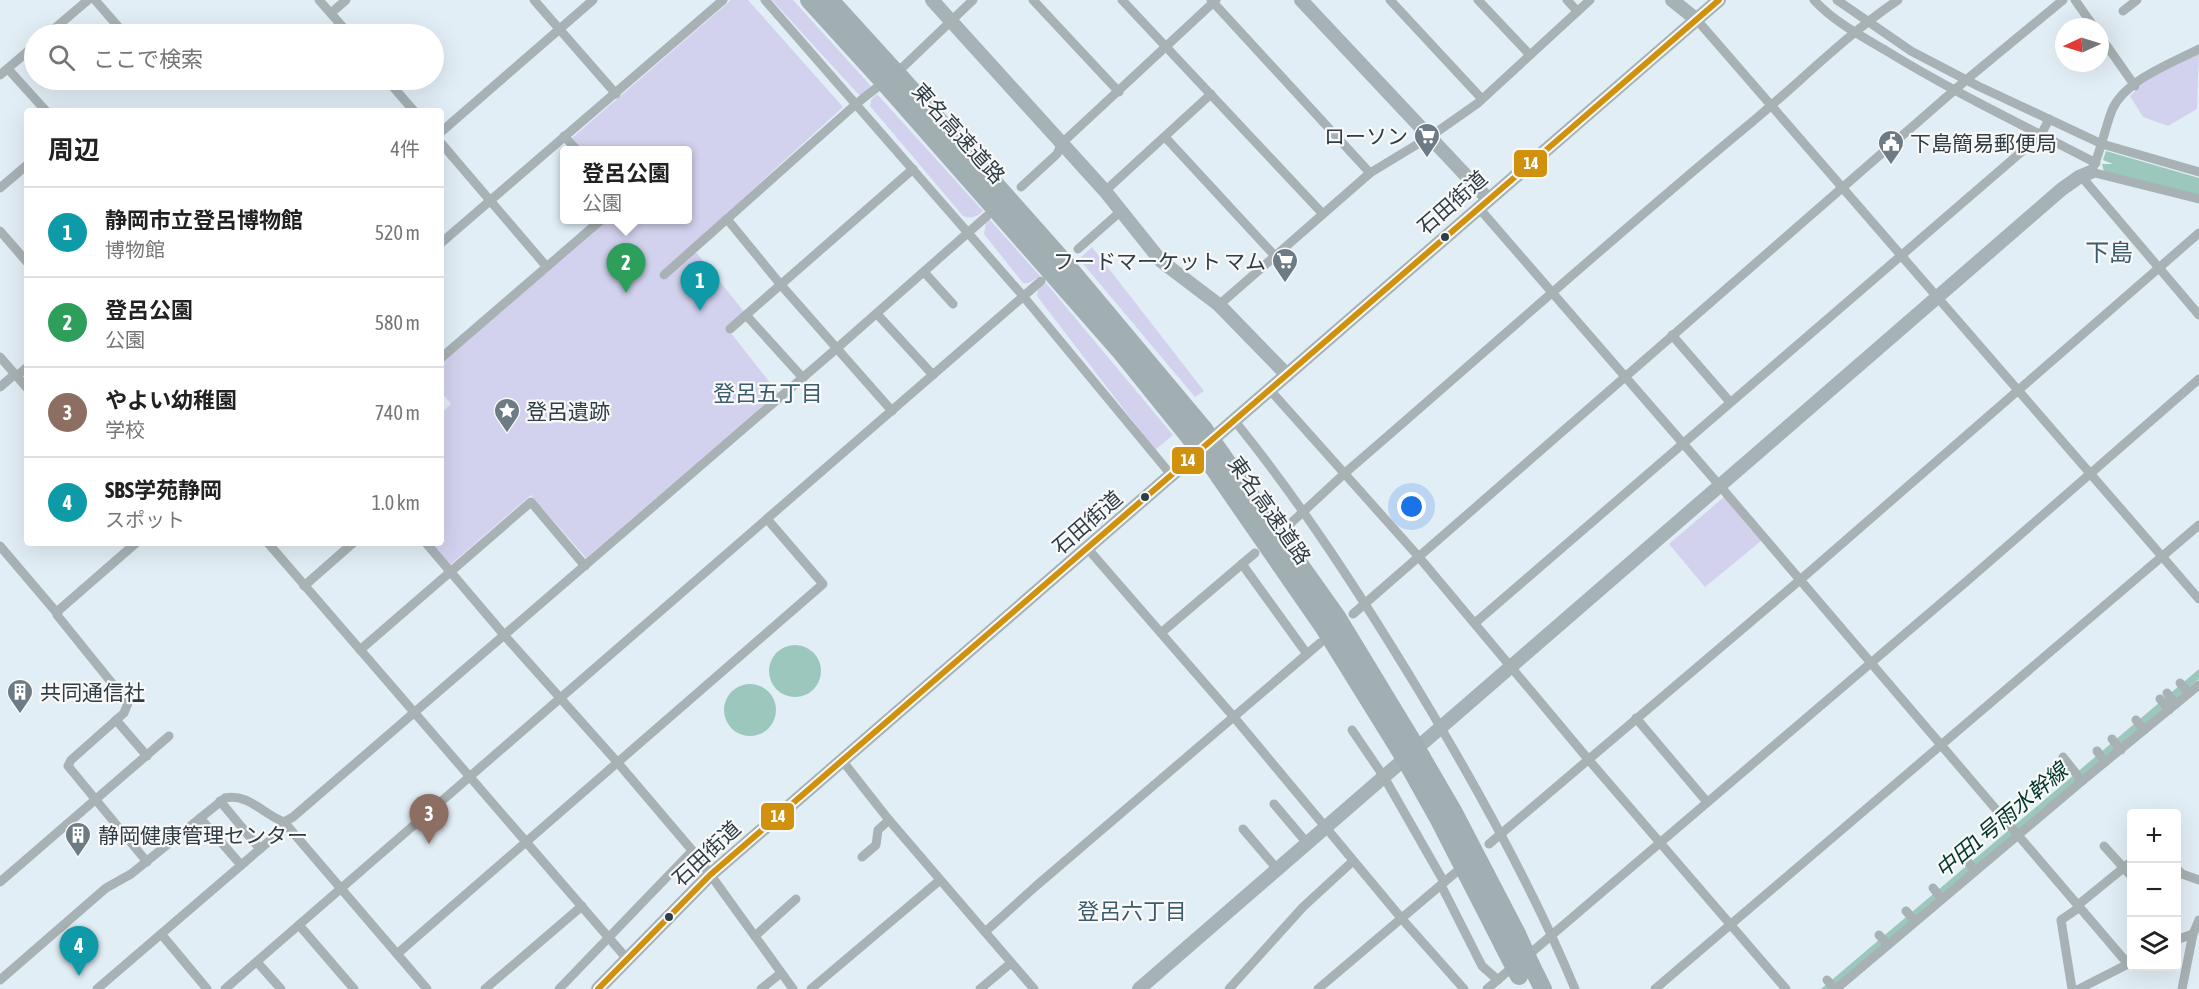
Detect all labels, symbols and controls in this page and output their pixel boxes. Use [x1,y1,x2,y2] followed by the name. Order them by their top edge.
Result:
[2055,18,2109,72] north arrow
[24,24,444,90] search box
[45,41,78,74] icon: search
[93,46,203,72] text: ここで検索
[908,78,1010,188] street label: 東名高速道路
[1412,121,1442,159] supermarket icon: ローソン
[1324,124,1408,148] place label: ローソン
[1876,128,1906,166] public building icon: 下島簡易郵便局
[1910,131,2057,155] place label: 下島簡易郵便局
[48,135,100,165] text: 周辺
[391,137,420,160] text: 4件
[560,146,692,224] popup
[1513,149,1548,178] line badge: 14
[1523,154,1539,172] text: 14
[582,160,670,186] text: 登呂公園
[1412,165,1492,239] street label: 石田街道
[582,191,622,214] text: 公園
[105,207,303,233] text: 静岡市立登呂博物館
[63,221,72,244] text: 1
[375,221,420,244] text: 520 m
[1439,231,1451,243] unlabelled marker
[105,238,165,261] text: 博物館
[2085,239,2133,266] district label: 下島
[606,244,646,293] pin: 2
[1270,246,1300,284] supermarket icon: フードマーケット マム
[1053,249,1266,273] place label: フードマーケット マム
[680,262,720,311] pin: 1
[105,297,193,323] text: 登呂公園
[63,311,72,334] text: 2
[375,311,420,334] text: 580 m
[105,328,145,351] text: 公園
[713,380,823,406] district label: 登呂五丁目
[105,387,237,413] text: やよい幼稚園
[492,396,522,434] place icon: 登呂遺跡
[526,399,610,423] place label: 登呂遺跡
[63,401,72,424] text: 3
[375,401,420,424] text: 740 m
[105,418,145,441] text: 学校
[1171,446,1205,475] line badge: 14
[1180,451,1196,469] text: 14
[1224,452,1316,568] street label: 東名高速道路
[105,477,222,503] text: SBS学苑静岡
[1047,485,1127,559] street label: 石田街道
[63,491,72,514] text: 4
[372,491,420,514] text: 1.0 km
[1139,491,1151,503] unlabelled marker
[1397,492,1426,521] your location
[105,508,185,531] text: スポット
[5,677,35,715] building icon: 共同通信社
[40,680,145,704] place label: 共同通信社
[1930,755,2075,883] water label: 中田1号雨水幹線
[410,794,448,844] pin: 3
[760,802,795,831] line badge: 14
[770,807,786,825] text: 14
[2127,809,2181,971] map controls
[2127,809,2181,863] button: +
[667,816,745,890] street label: 石田街道
[63,820,93,858] building icon: 静岡健康管理センター
[98,823,308,847] place label: 静岡健康管理センター
[2127,863,2181,917] button: −
[1077,898,1187,924] district label: 登呂六丁目
[663,911,675,923] unlabelled marker
[2127,917,2181,971] button: layers
[60,926,98,976] pin: 4

